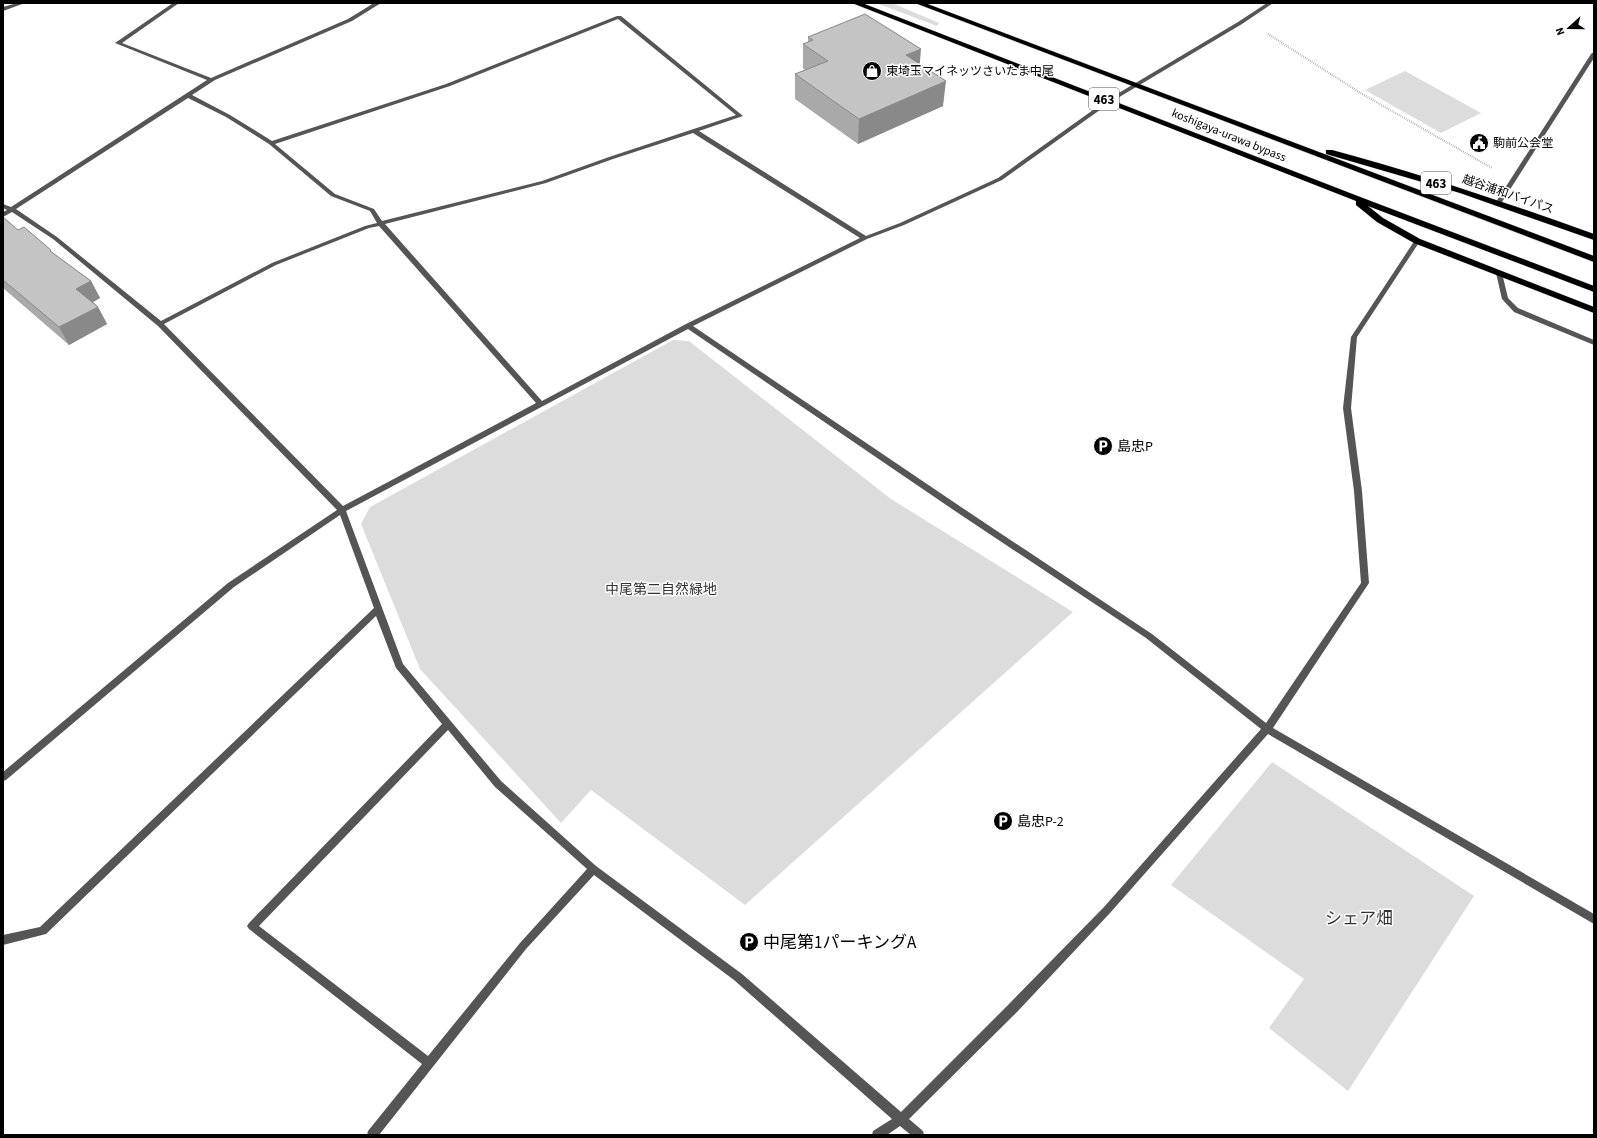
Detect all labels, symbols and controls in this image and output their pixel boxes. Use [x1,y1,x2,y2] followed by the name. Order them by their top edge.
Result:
[1549,8,1589,48] north arrow
[1552,25,1568,38] text: N
[861,60,883,82] shop icon: 東埼玉マイネッツさいたま中尾
[886,63,1054,80] place label: 東埼玉マイネッツさいたま中尾
[1089,88,1119,110] road number: 463
[1169,105,1289,166] street label: koshigaya-urawa bypass
[1468,132,1490,154] public building icon: 駒前公会堂
[1493,135,1553,152] place label: 駒前公会堂
[1460,171,1556,218] street label: 越谷浦和バイパス
[1421,172,1451,194] road number: 463
[1092,435,1114,457] parking icon: 島忠P
[1117,437,1153,457] place label: 島忠P
[605,580,717,600] park label: 中尾第二自然緑地
[992,810,1014,832] parking icon: 島忠P-2
[1017,812,1064,832] place label: 島忠P-2
[1325,907,1393,931] park label: シェア畑
[738,931,760,953] parking icon: 中尾第1パーキングA
[763,931,917,955] place label: 中尾第1パーキングA

